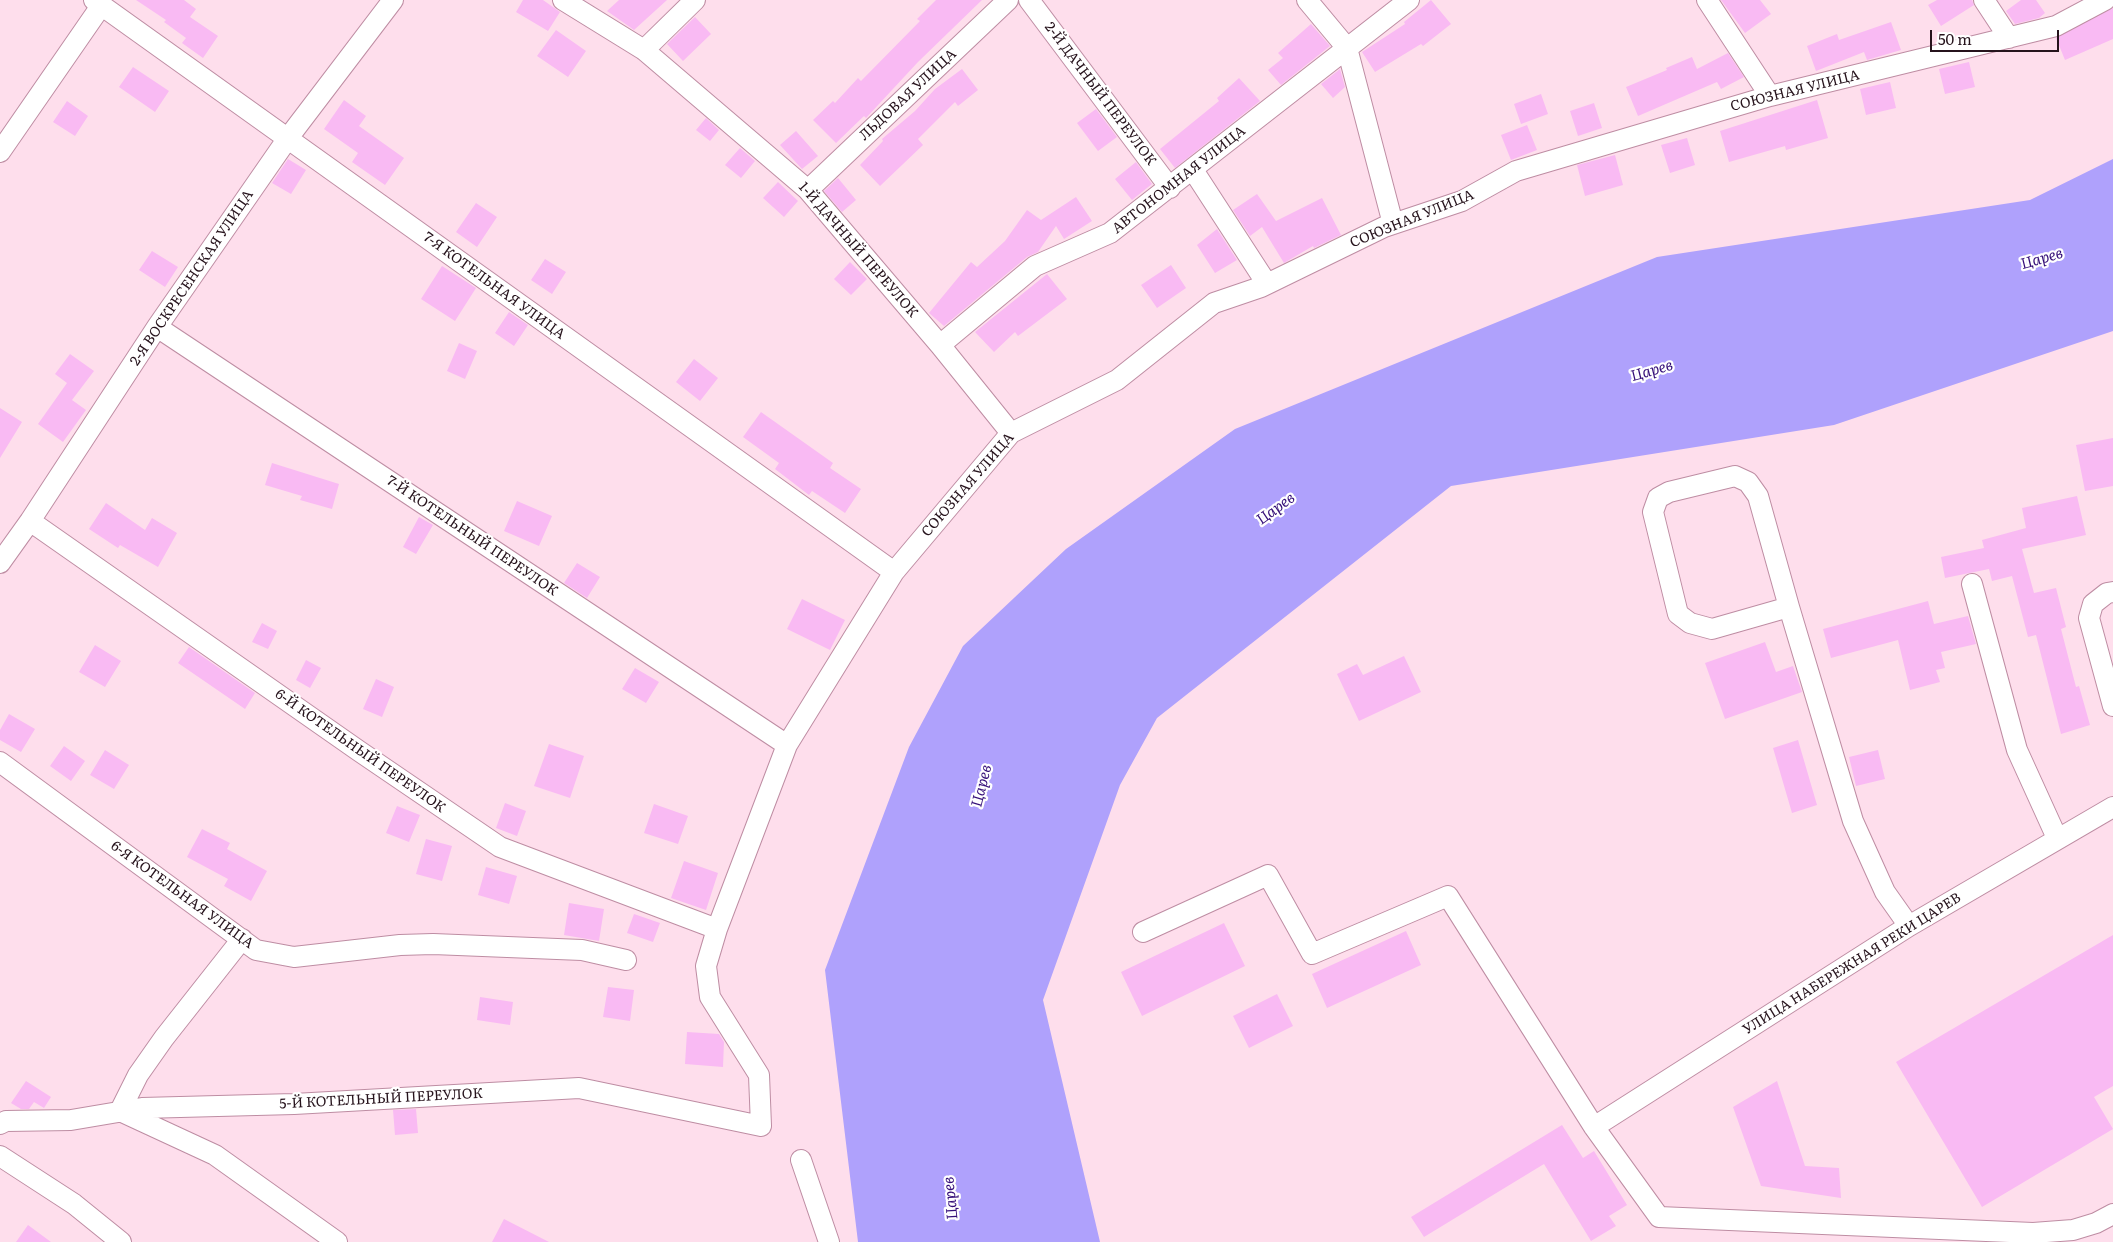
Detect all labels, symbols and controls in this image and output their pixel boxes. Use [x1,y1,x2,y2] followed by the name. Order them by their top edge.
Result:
[1041,19,1159,169] street label: 2-Й ДАЧНЫЙ ПЕРЕУЛОК
[1933,20,2062,52] scale bar
[1938,27,1972,50] text: 50 m
[856,46,960,144] street label: ЛЬДОВАЯ УЛИЦА
[1729,67,1861,115] street label: СОЮЗНАЯ УЛИЦА
[1109,123,1249,237] street label: АВТОНОМНАЯ УЛИЦА
[795,179,921,321] street label: 1-Й ДАЧНЫЙ ПЕРЕУЛОК
[1348,186,1476,252] street label: СОЮЗНАЯ УЛИЦА
[127,187,257,369] street label: 2-Я ВОСКРЕСЕНСКАЯ УЛИЦА
[420,229,568,343] street label: 7-Я КОТЕЛЬНАЯ УЛИЦА
[2019,244,2065,274] water label: Царев
[1629,356,1675,386] water label: Царев
[918,430,1018,540] street label: СОЮЗНАЯ УЛИЦА
[383,472,561,600] street label: 7-Й КОТЕЛЬНЫЙ ПЕРЕУЛОК
[1253,489,1299,529] water label: Царев
[272,686,448,816] street label: 6-Й КОТЕЛЬНЫЙ ПЕРЕУЛОК
[968,763,996,809] water label: Царев
[107,838,257,952] street label: 6-Я КОТЕЛЬНАЯ УЛИЦА
[1740,890,1964,1038] street label: УЛИЦА НАБЕРЕЖНАЯ РЕКИ ЦАРЕВ
[279,1085,483,1113] street label: 5-Й КОТЕЛЬНЫЙ ПЕРЕУЛОК
[940,1176,962,1220] water label: Царев

